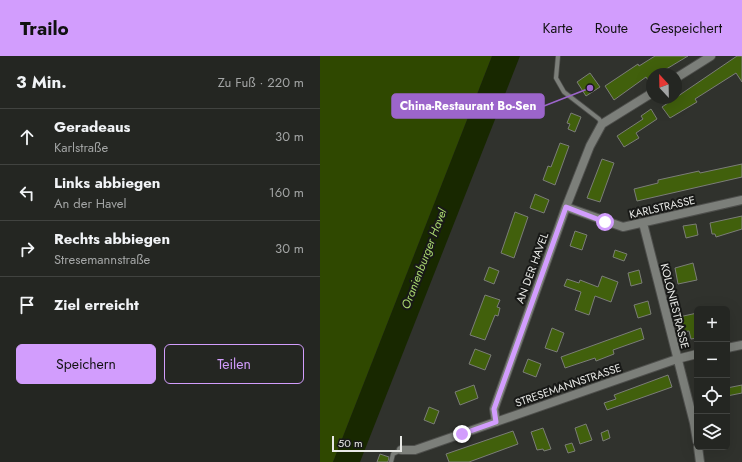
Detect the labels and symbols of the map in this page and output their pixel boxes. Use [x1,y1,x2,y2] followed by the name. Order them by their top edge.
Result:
[646,68,682,104] north arrow
[392,94,544,118] callout: China-Restaurant Bo-Sen
[400,97,536,115] text: China-Restaurant Bo-Sen
[627,192,697,222] street label: KARLSTRASSE
[397,205,452,312] water label: Oranienburger Havel
[596,213,614,231] route start
[512,230,552,306] street label: AN DER HAVEL
[657,262,693,350] street label: KOLONIESTRASSE
[513,359,623,411] street label: STRESEMANNSTRASSE
[453,425,471,443] route end
[332,434,402,453] scale bar

